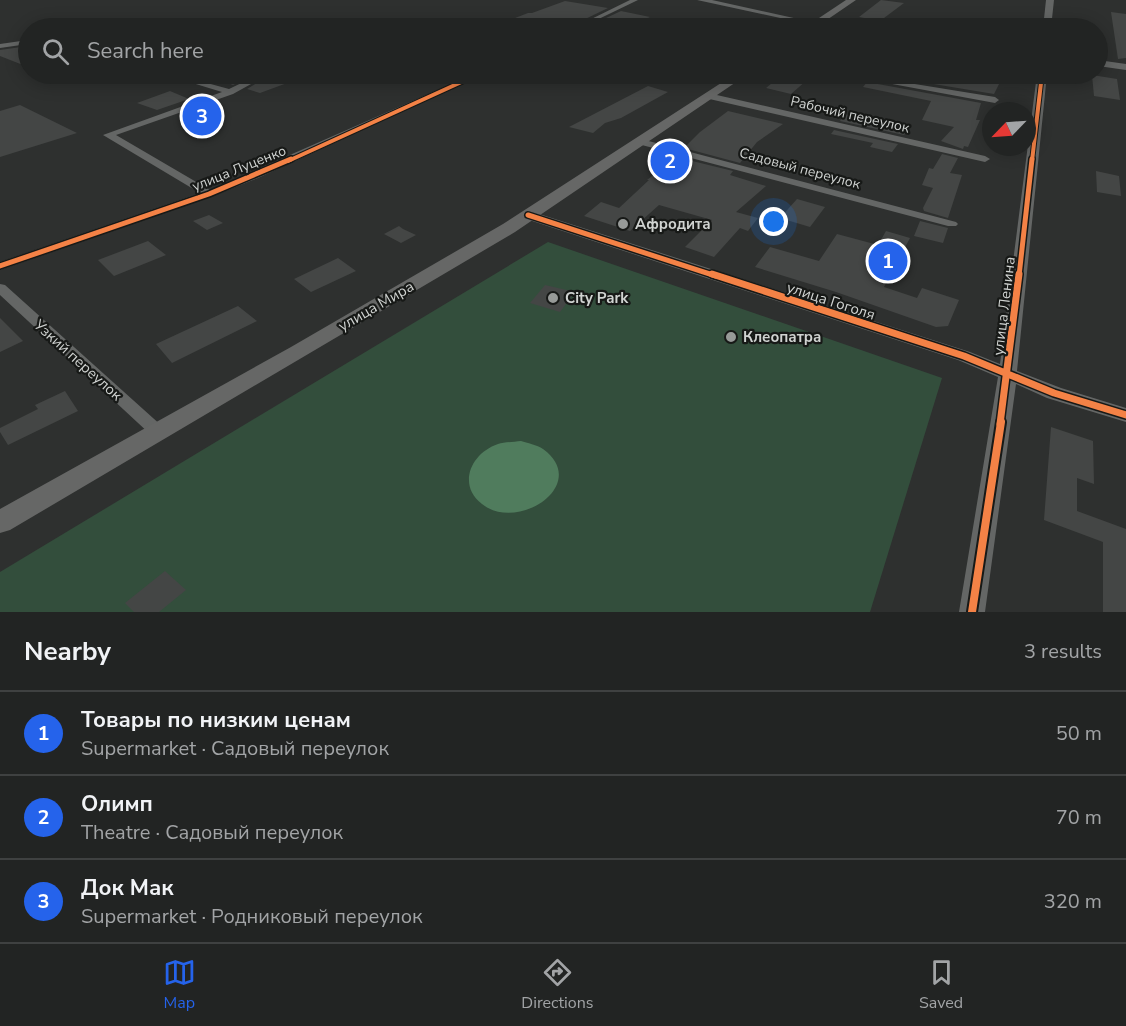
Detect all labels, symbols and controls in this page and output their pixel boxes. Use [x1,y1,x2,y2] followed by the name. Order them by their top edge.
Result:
[18,18,1108,84] search box
[39,35,72,68] icon: search
[87,36,204,66] text: Search here
[789,92,912,138] street label: Рабочий переулок
[182,94,222,138] pin: 3
[982,102,1036,156] north arrow
[650,138,690,184] pin: 2
[189,141,289,196] street label: улица Луценко
[737,143,863,194] street label: Садовый переулок
[759,207,788,236] your location
[635,214,711,234] place label: Афродита
[616,217,630,231] marker: Афродита
[868,238,908,284] pin: 1
[988,255,1020,357] street label: улица Ленина
[335,276,417,336] street label: улица Мира
[784,277,878,325] street label: улица Гоголя
[565,288,629,308] place label: City Park
[546,291,560,305] marker: City Park
[29,314,126,405] street label: Узкий переулок
[743,327,821,347] place label: Клеопатра
[724,330,738,344] marker: Клеопатра
[24,634,111,669] text: Nearby
[1024,638,1102,665] text: 3 results
[81,705,351,735] text: Товары по низким ценам
[38,720,50,747] text: 1
[1056,720,1102,747] text: 50 m
[81,735,389,762] text: Supermarket · Садовый переулок
[81,789,153,819] text: Олимп
[38,804,50,831] text: 2
[1056,804,1102,831] text: 70 m
[81,819,343,846] text: Theatre · Садовый переулок
[81,873,174,903] text: Док Мак
[38,888,50,915] text: 3
[1044,888,1102,915] text: 320 m
[81,903,422,930] text: Supermarket · Родниковый переулок
[163,956,196,1014] tab: Map
[521,956,593,1014] tab: Directions
[919,956,963,1014] tab: Saved

